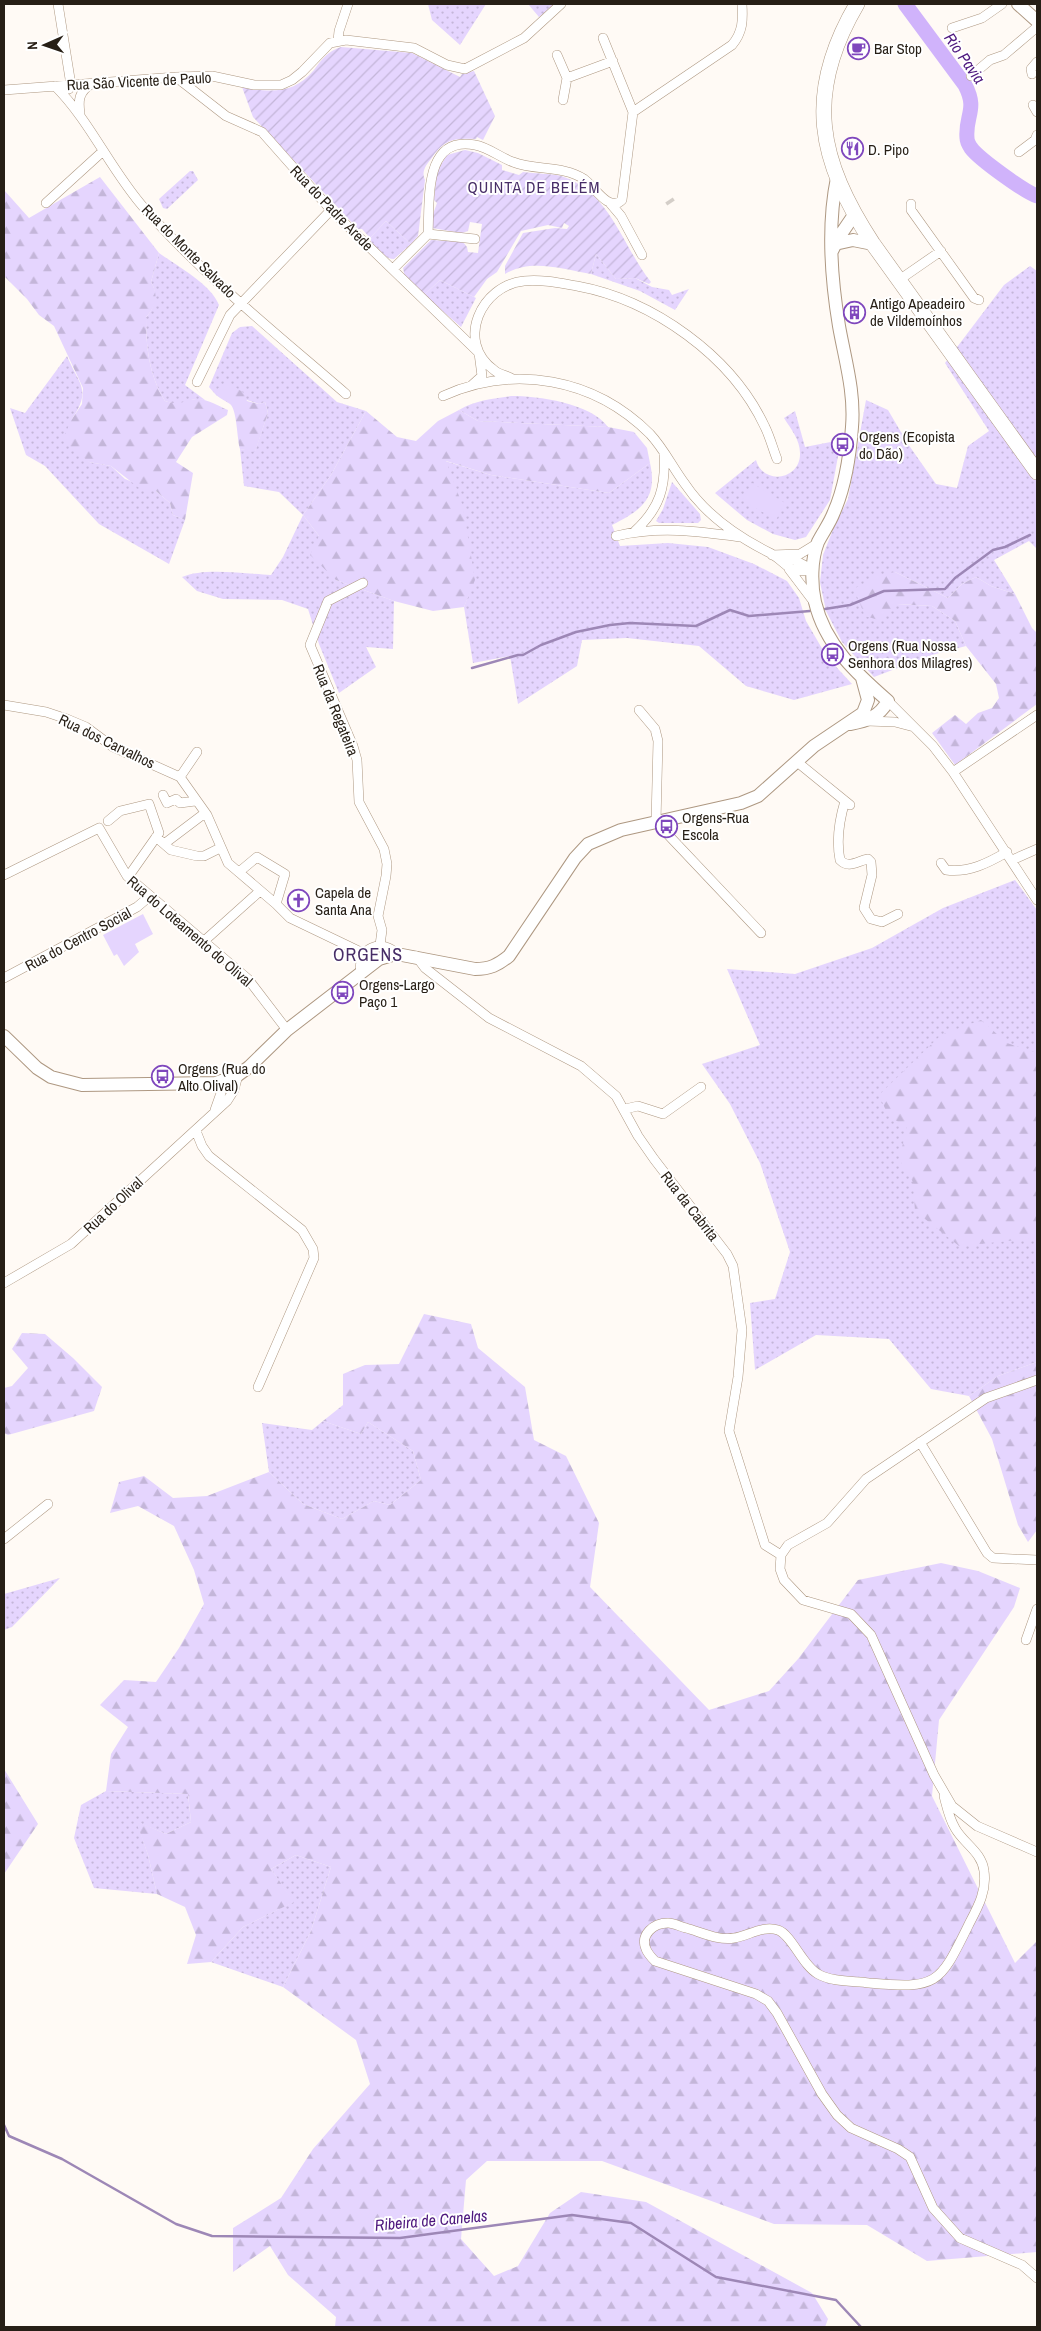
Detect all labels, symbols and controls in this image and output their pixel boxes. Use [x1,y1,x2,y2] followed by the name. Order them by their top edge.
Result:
[20,20,70,70] north arrow
[939,28,991,88] water label: Rio Pavia
[846,36,870,60] cafe icon: Bar Stop
[874,38,922,59] place label: Bar Stop
[23,41,41,50] text: N
[66,67,212,95] street label: Rua São Vicente de Paulo
[840,137,864,161] restaurant icon: D. Pipo
[868,139,909,160] place label: D. Pipo
[286,161,378,255] street label: Rua do Padre Arede
[468,176,600,198] district label: QUINTA DE BELÉM
[137,199,241,303] street label: Rua do Monte Salvado
[869,293,965,331] place label: Antigo Apeadeiro de Vildemoínhos
[842,300,866,324] building icon: Antigo Apeadeiro de Vildemoínhos
[859,426,955,464] place label: Orgens (Ecopista do Dão)
[831,433,855,457] bus stop icon: Orgens (Ecopista do Dão)
[848,635,972,673] place label: Orgens (Rua Nossa Senhora dos Milagres)
[820,642,844,666] bus stop icon: Orgens (Rua Nossa Senhora dos Milagres)
[308,661,364,759] street label: Rua da Regateira
[55,709,159,773] street label: Rua dos Carvalhos
[682,807,749,845] place label: Orgens-Rua Escola
[654,814,678,838] bus stop icon: Orgens-Rua Escola
[123,871,257,991] street label: Rua do Loteamento do Olival
[315,882,372,920] place label: Capela de Santa Ana
[287,889,311,913] church icon: Capela de Santa Ana
[21,902,135,976] street label: Rua do Centro Social
[333,942,403,967] district label: ORGENS
[359,974,435,1012] place label: Orgens-Largo Paço 1
[331,981,355,1005] bus stop icon: Orgens-Largo Paço 1
[177,1058,266,1096] place label: Orgens (Rua do Alto Olival)
[150,1065,174,1089] bus stop icon: Orgens (Rua do Alto Olival)
[656,1167,724,1245] street label: Rua da Cabrita
[79,1172,147,1238] street label: Rua do Olival
[374,2204,489,2236] water label: Ribeira de Canelas

